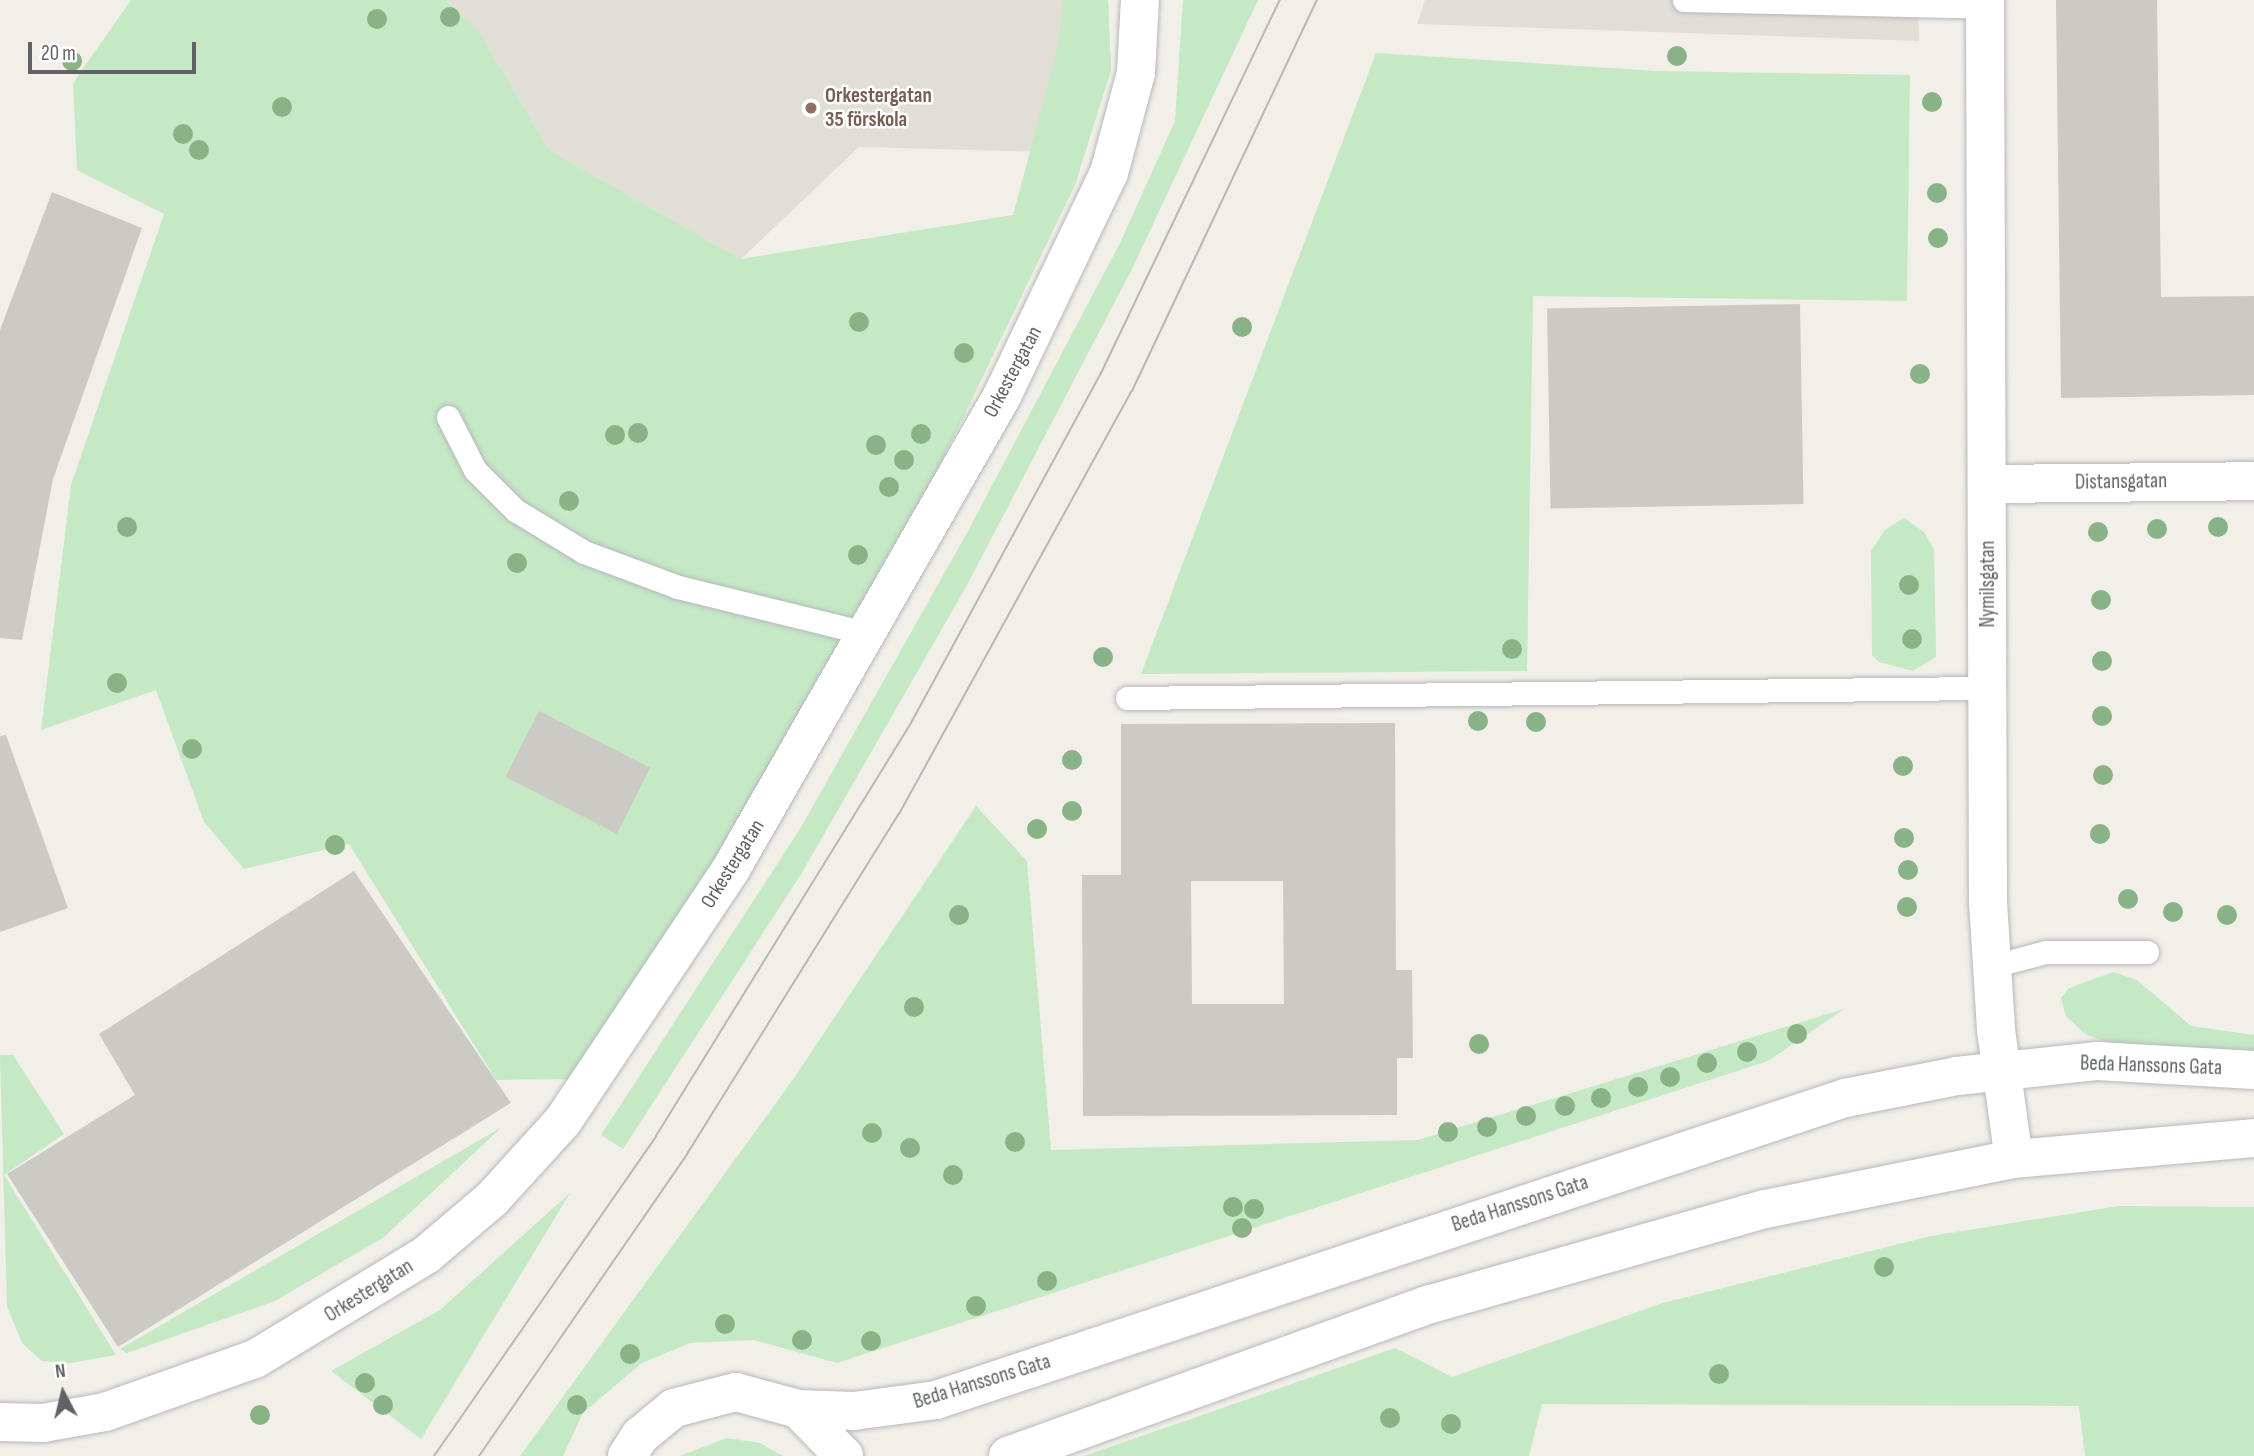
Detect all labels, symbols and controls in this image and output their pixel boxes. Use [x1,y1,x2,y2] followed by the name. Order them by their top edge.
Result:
[32,28,200,72] scale bar
[41,41,76,66] text: 20 m
[825,83,932,133] place label: Orkestergatan 35 förskola
[803,100,819,116] marker: Orkestergatan 35 förskola
[978,322,1048,422] street label: Orkestergatan
[2075,469,2167,495] street label: Distansgatan
[1975,540,2001,628] street label: Nymilsgatan
[696,815,770,913] street label: Orkestergatan
[2080,1051,2222,1081] street label: Beda Hanssons Gata
[1449,1170,1591,1238] street label: Beda Hanssons Gata
[320,1254,418,1328] street label: Orkestergatan
[910,1349,1054,1415] street label: Beda Hanssons Gata
[28,1358,98,1428] north arrow
[54,1360,67,1384] text: N

